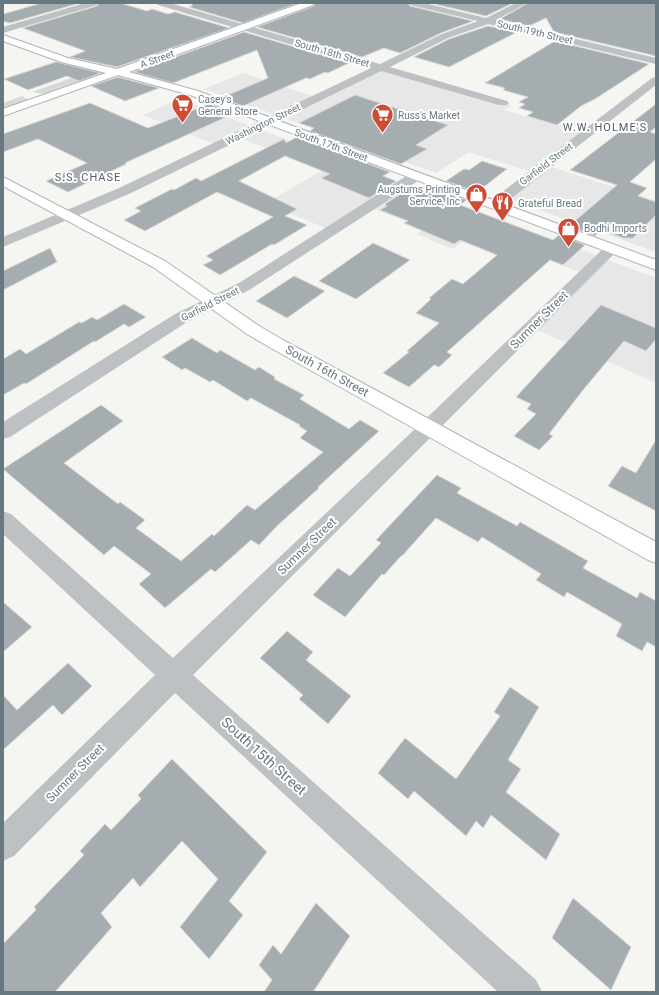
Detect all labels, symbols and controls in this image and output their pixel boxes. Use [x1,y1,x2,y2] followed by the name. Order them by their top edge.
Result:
[496,18,574,46] street label: South 19th Street
[293,37,371,69] street label: South 18th Street
[138,48,176,70] street label: A Street
[170,92,196,125] supermarket icon: Casey's General Store
[198,94,258,117] place label: Casey's General Store
[224,101,302,147] street label: Washington Street
[369,102,395,135] supermarket icon: Russ's Market
[398,110,460,121] place label: Russ's Market
[563,121,647,134] district label: W.W. HOLME'S
[293,127,369,163] street label: South 17th Street
[517,141,575,187] street label: Garfield Street
[55,171,121,184] district label: S.S. CHASE
[463,182,489,215] shop icon: Augstums Printing Service, Inc
[378,184,460,207] place label: Augstums Printing Service, Inc
[490,190,516,223] restaurant icon: Grateful Bread
[518,198,582,209] place label: Grateful Bread
[555,215,581,248] shop icon: Bodhi Imports
[584,223,647,234] place label: Bodhi Imports
[179,285,241,323] street label: Garfield Street
[507,288,571,352] street label: Sumner Street
[283,342,371,400] street label: South 16th Street
[275,515,339,577] street label: Sumner Street
[218,714,310,798] street label: South 15th Street
[43,741,107,805] street label: Sumner Street

